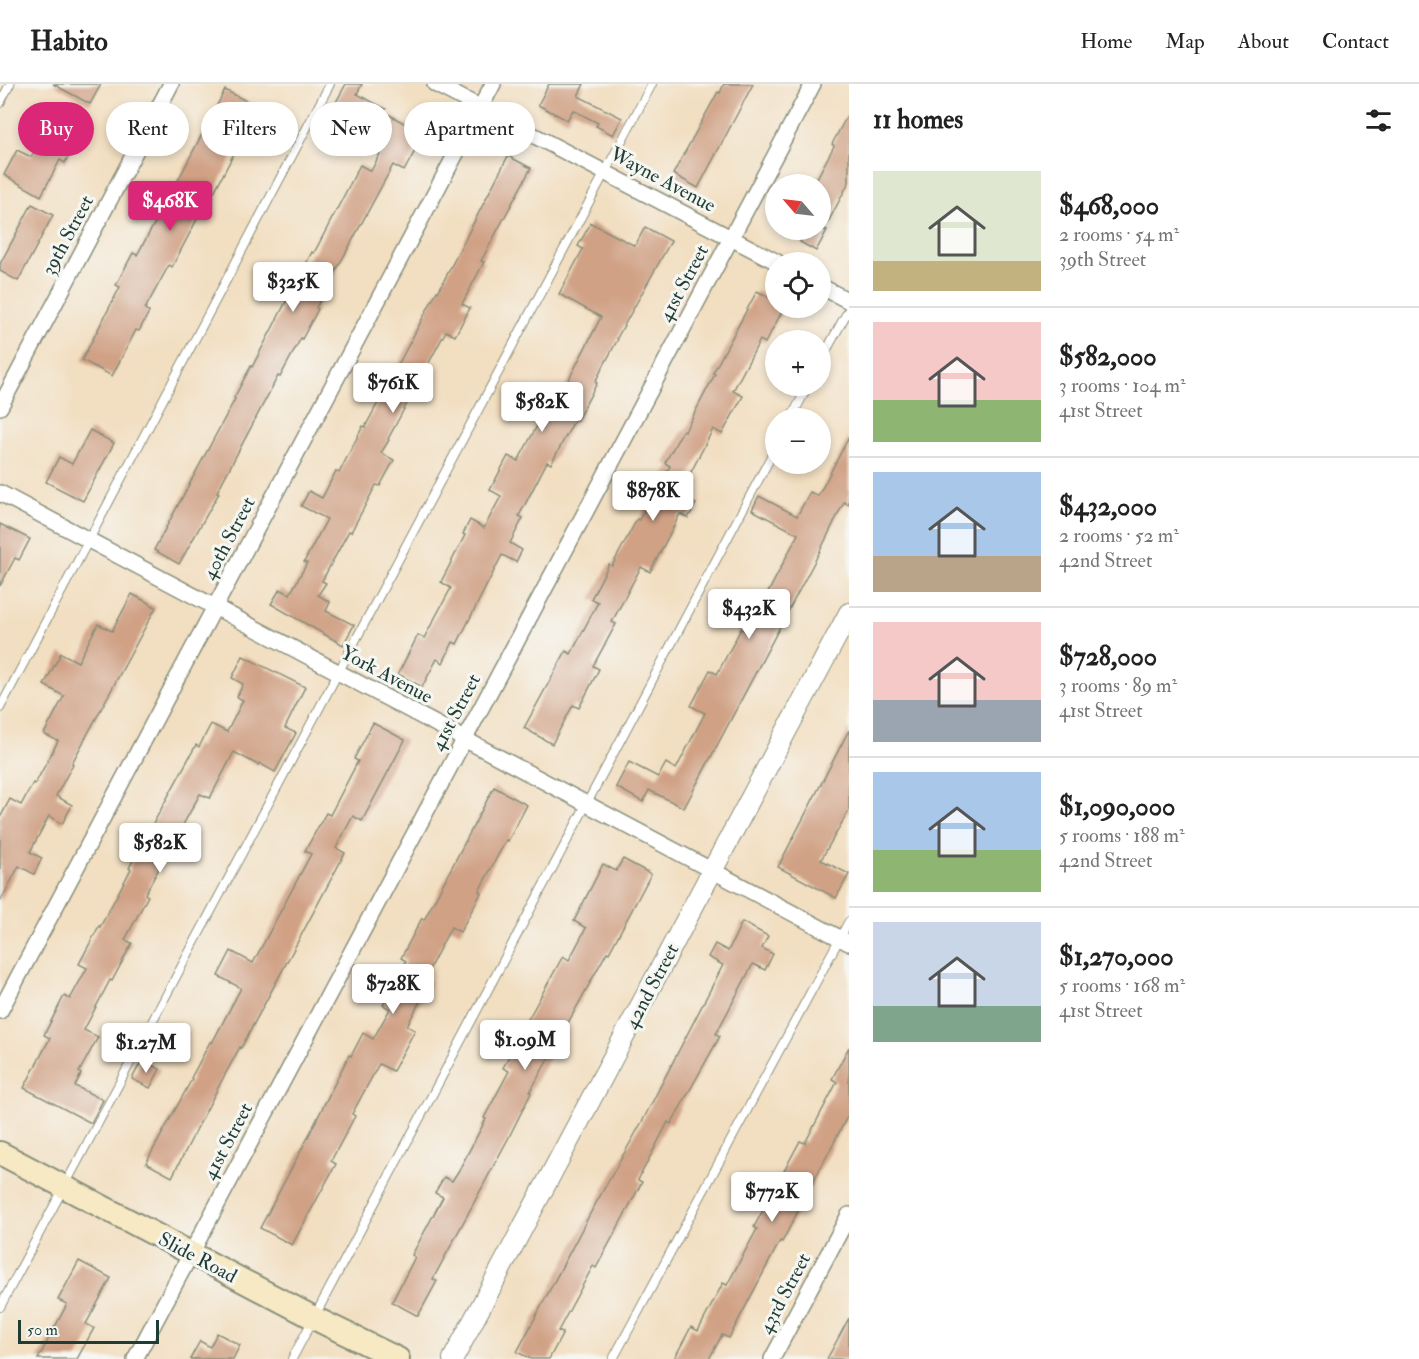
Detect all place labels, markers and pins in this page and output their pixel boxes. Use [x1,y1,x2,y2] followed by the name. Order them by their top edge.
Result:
[128,181,212,232] pin: $468K
[251,262,335,313] pin: $325K
[351,363,435,414] pin: $761K
[500,382,584,433] pin: $582K
[611,471,695,522] pin: $878K
[707,589,791,640] pin: $432K
[118,823,202,874] pin: $582K
[351,964,435,1015] pin: $728K
[476,1020,574,1071] pin: $1.09M
[97,1023,195,1074] pin: $1.27M
[730,1172,814,1223] pin: $772K

